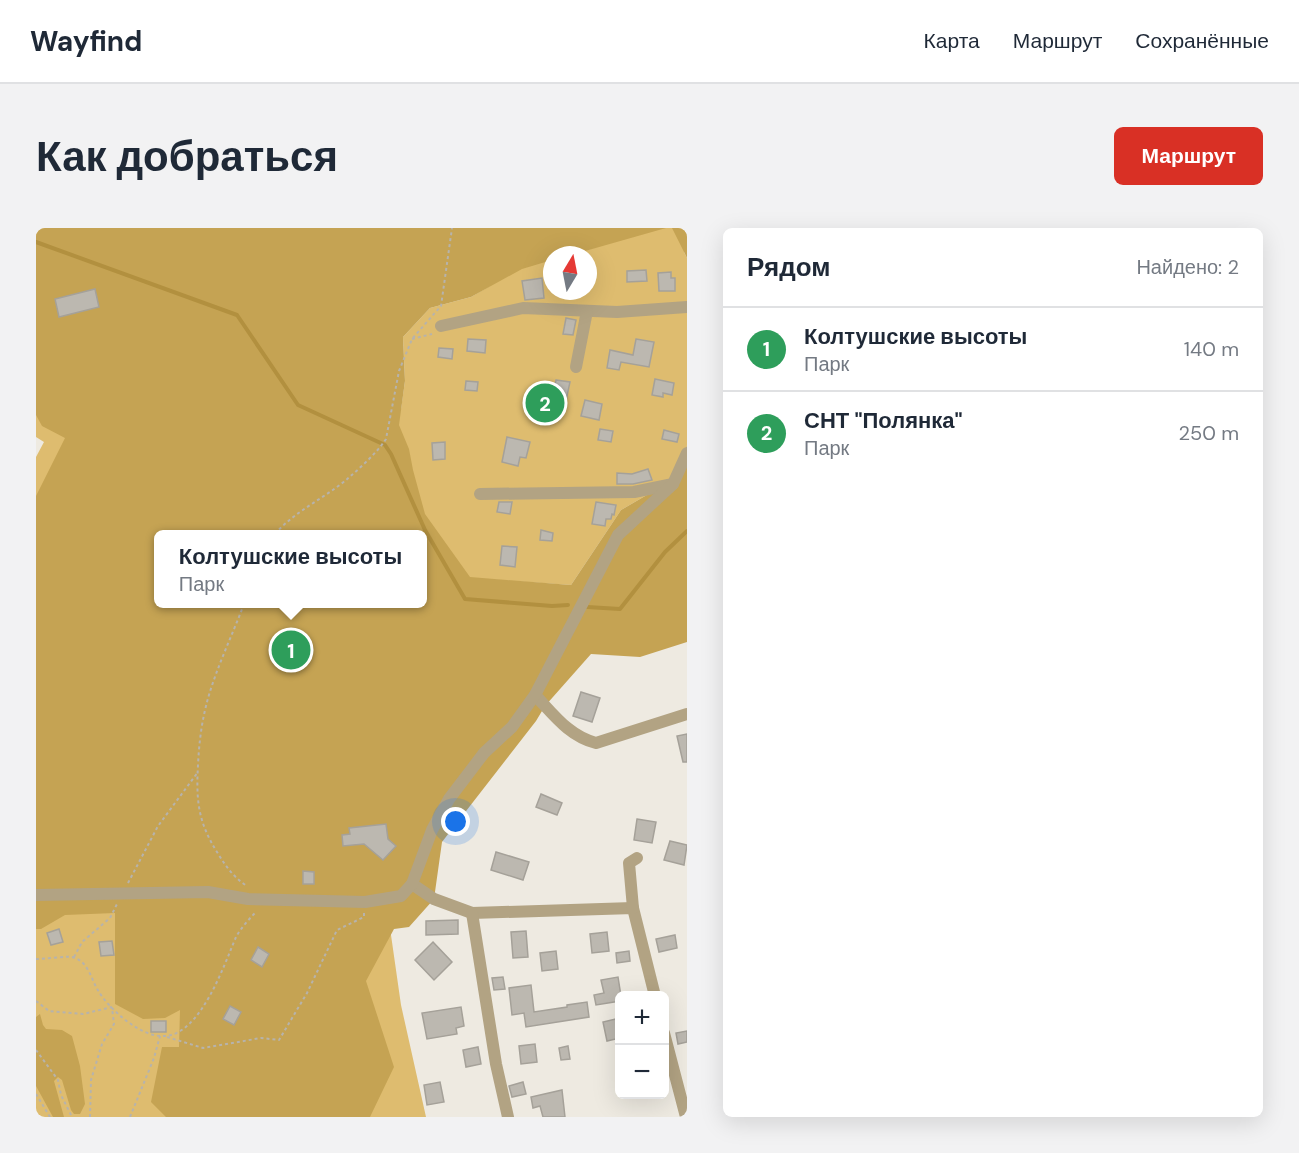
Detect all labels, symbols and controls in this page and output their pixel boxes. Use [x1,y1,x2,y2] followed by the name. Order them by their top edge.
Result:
[30,23,142,60] text: Wayfind
[924,27,980,55] text: Карта
[1013,27,1102,55] text: Маршрут
[1135,27,1269,55] text: Сохранённые
[1114,127,1263,185] button: Маршрут
[36,129,338,184] text: Как добраться
[543,246,597,300] north arrow
[747,250,830,284] text: Рядом
[1136,254,1239,280] text: Найдено: 2
[804,322,1027,351] text: Колтушские высоты
[763,336,770,362] text: 1
[1184,336,1239,362] text: 140 m
[804,351,849,377] text: Парк
[526,380,564,426] pin: 2
[804,406,963,435] text: СНТ "Полянка"
[761,420,772,446] text: 2
[1178,420,1239,446] text: 250 m
[804,435,849,461] text: Парк
[154,530,427,608] popup
[179,542,402,571] text: Колтушские высоты
[179,571,224,597] text: Парк
[272,628,310,672] pin: 1
[441,807,470,836] your location
[615,991,669,1099] map controls
[615,991,669,1045] button: +
[615,1045,669,1099] button: −

